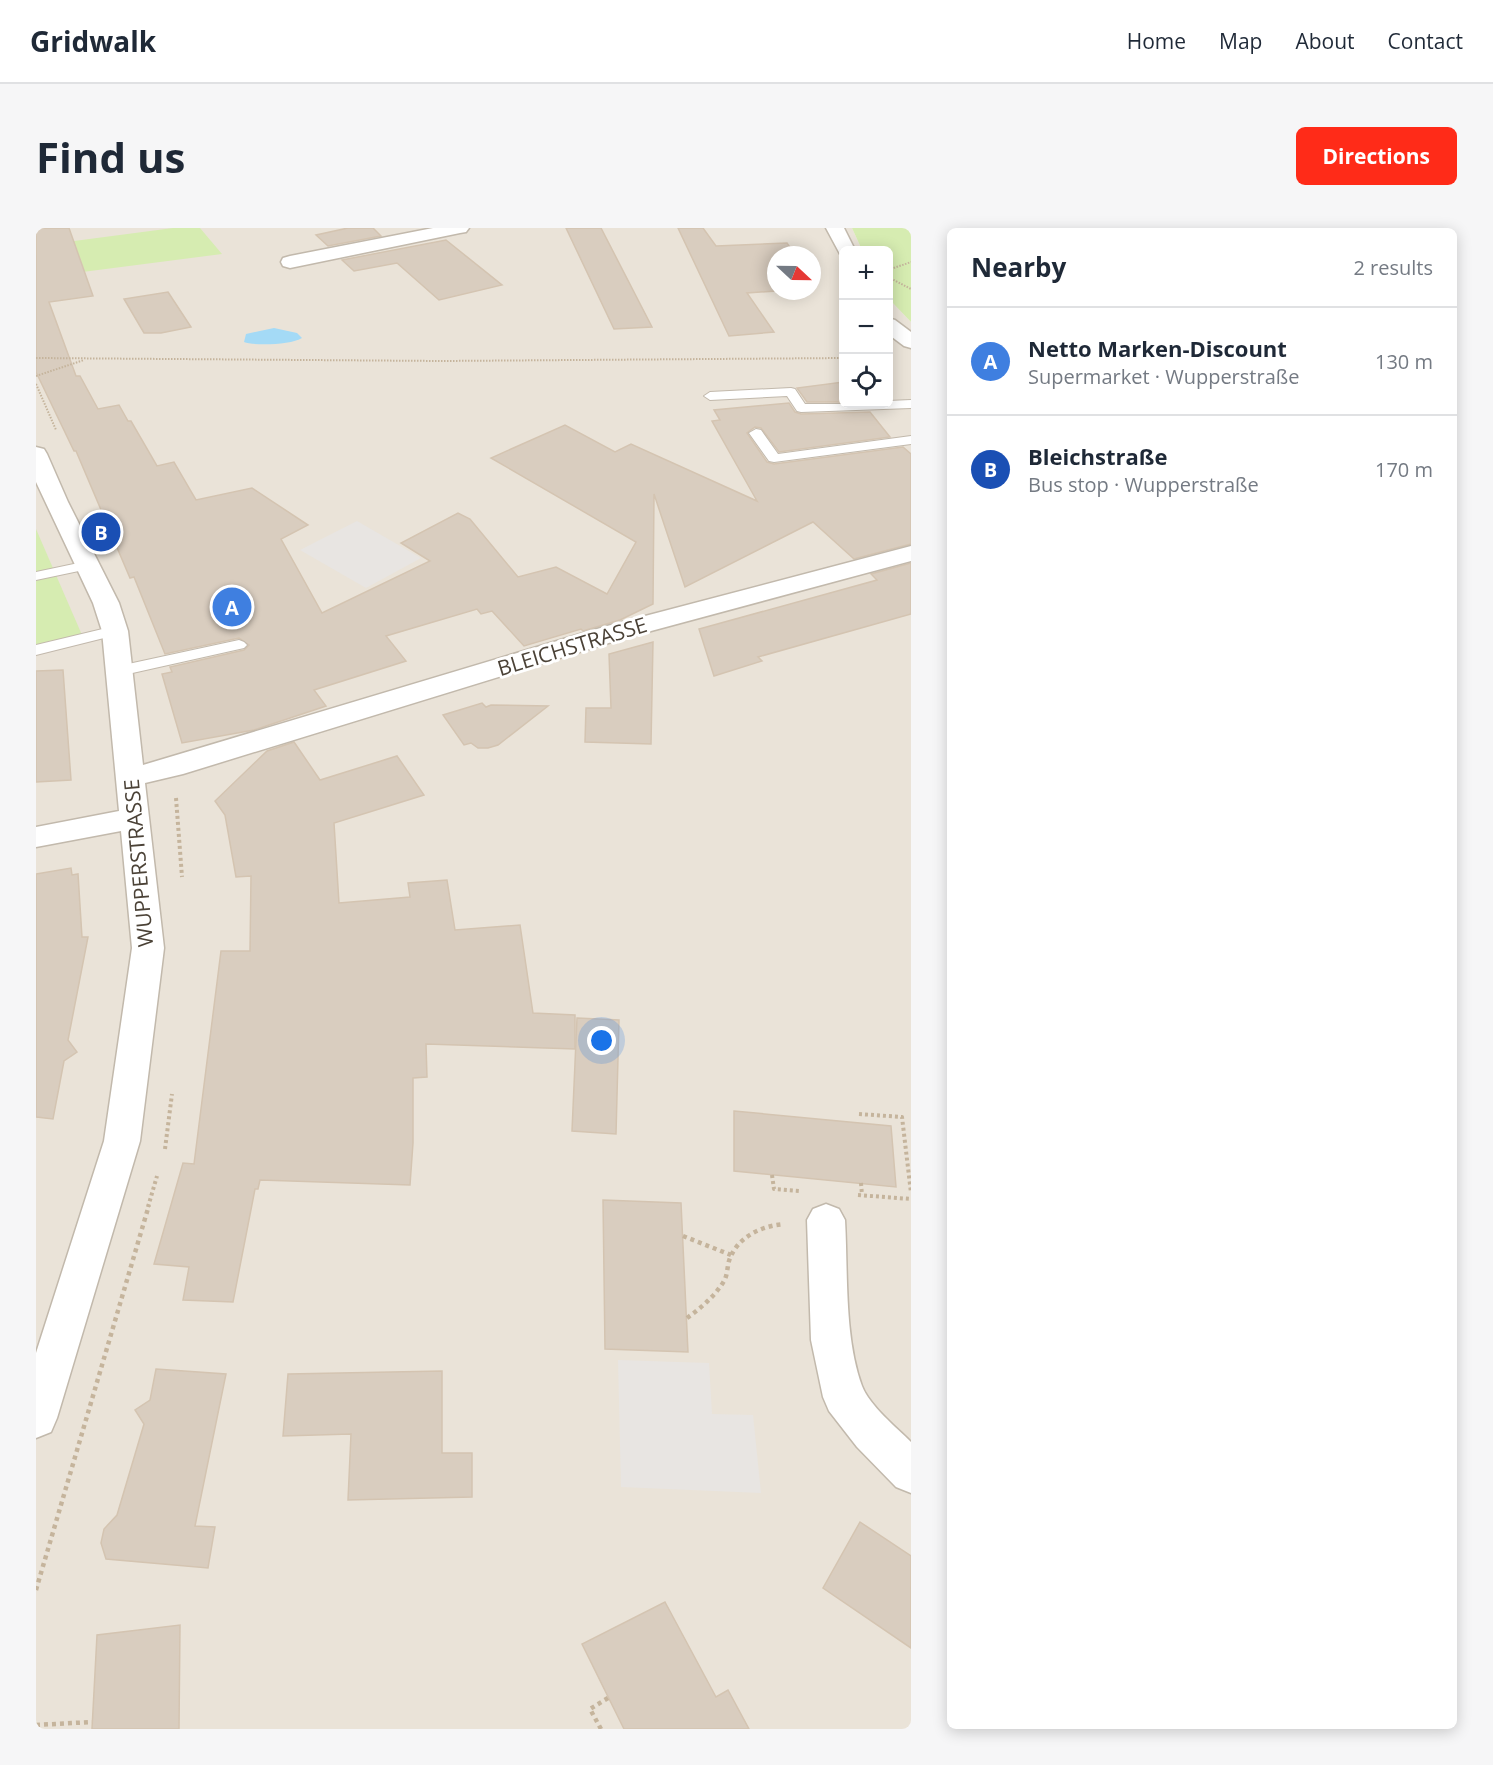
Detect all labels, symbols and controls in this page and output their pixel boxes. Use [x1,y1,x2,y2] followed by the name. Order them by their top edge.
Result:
[30,22,156,60] text: Gridwalk
[1127,27,1186,55] text: Home
[1219,27,1262,55] text: Map
[1295,27,1355,55] text: About
[1388,27,1463,55] text: Contact
[1296,127,1457,185] button: Directions
[36,128,185,185] text: Find us
[767,246,821,300] north arrow
[839,246,893,408] map controls
[839,246,893,300] button: +
[971,249,1066,285] text: Nearby
[1353,254,1433,281] text: 2 results
[839,300,893,354] button: −
[1028,333,1287,363] text: Netto Marken-Discount
[984,348,997,375] text: A
[1375,348,1433,375] text: 130 m
[839,354,893,408] button: locate
[1028,363,1299,390] text: Supermarket · Wupperstraße
[1028,441,1167,471] text: Bleichstraße
[984,456,997,483] text: B
[1375,456,1433,483] text: 170 m
[1028,471,1259,498] text: Bus stop · Wupperstraße
[82,510,120,554] pin: B
[212,584,252,629] pin: A
[494,610,650,682] street label: BLEICHSTRASSE
[117,778,159,948] street label: WUPPERSTRASSE
[587,1026,616,1055] your location

